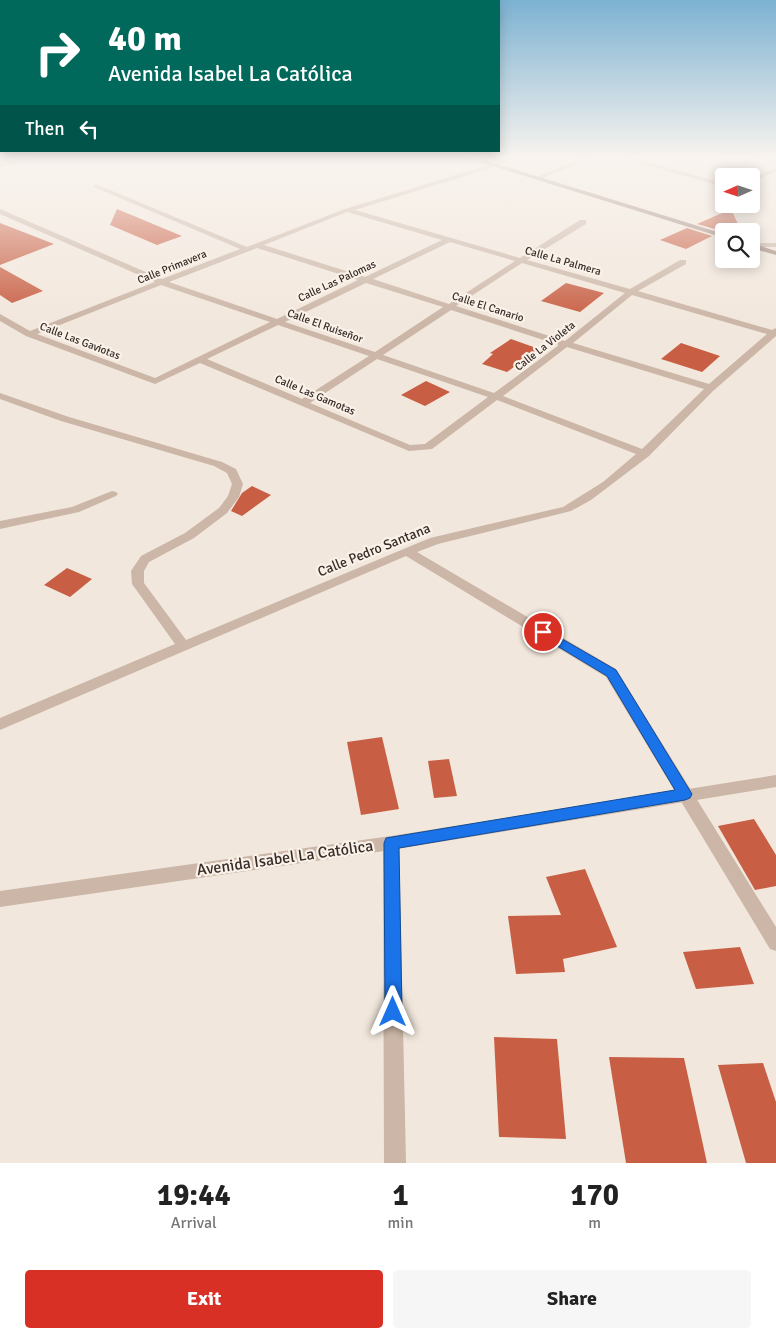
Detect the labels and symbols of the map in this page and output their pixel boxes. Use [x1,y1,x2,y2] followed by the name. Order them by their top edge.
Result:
[715,168,760,212] north arrow
[523,244,603,278] street label: Calle La Palmera
[135,247,209,287] street label: Calle Primavera
[296,257,378,305] street label: Calle Las Palomas
[450,289,526,325] street label: Calle El Canario
[285,306,365,346] street label: Calle El Ruiseñor
[512,318,578,374] street label: Calle La Violeta
[38,320,122,362] street label: Calle Las Gaviotas
[273,372,357,418] street label: Calle Las Gamotas
[315,520,433,580] street label: Calle Pedro Santana
[522,611,564,653] pin
[195,836,375,880] street label: Avenida Isabel La Católica
[366,985,418,1037] position arrow

